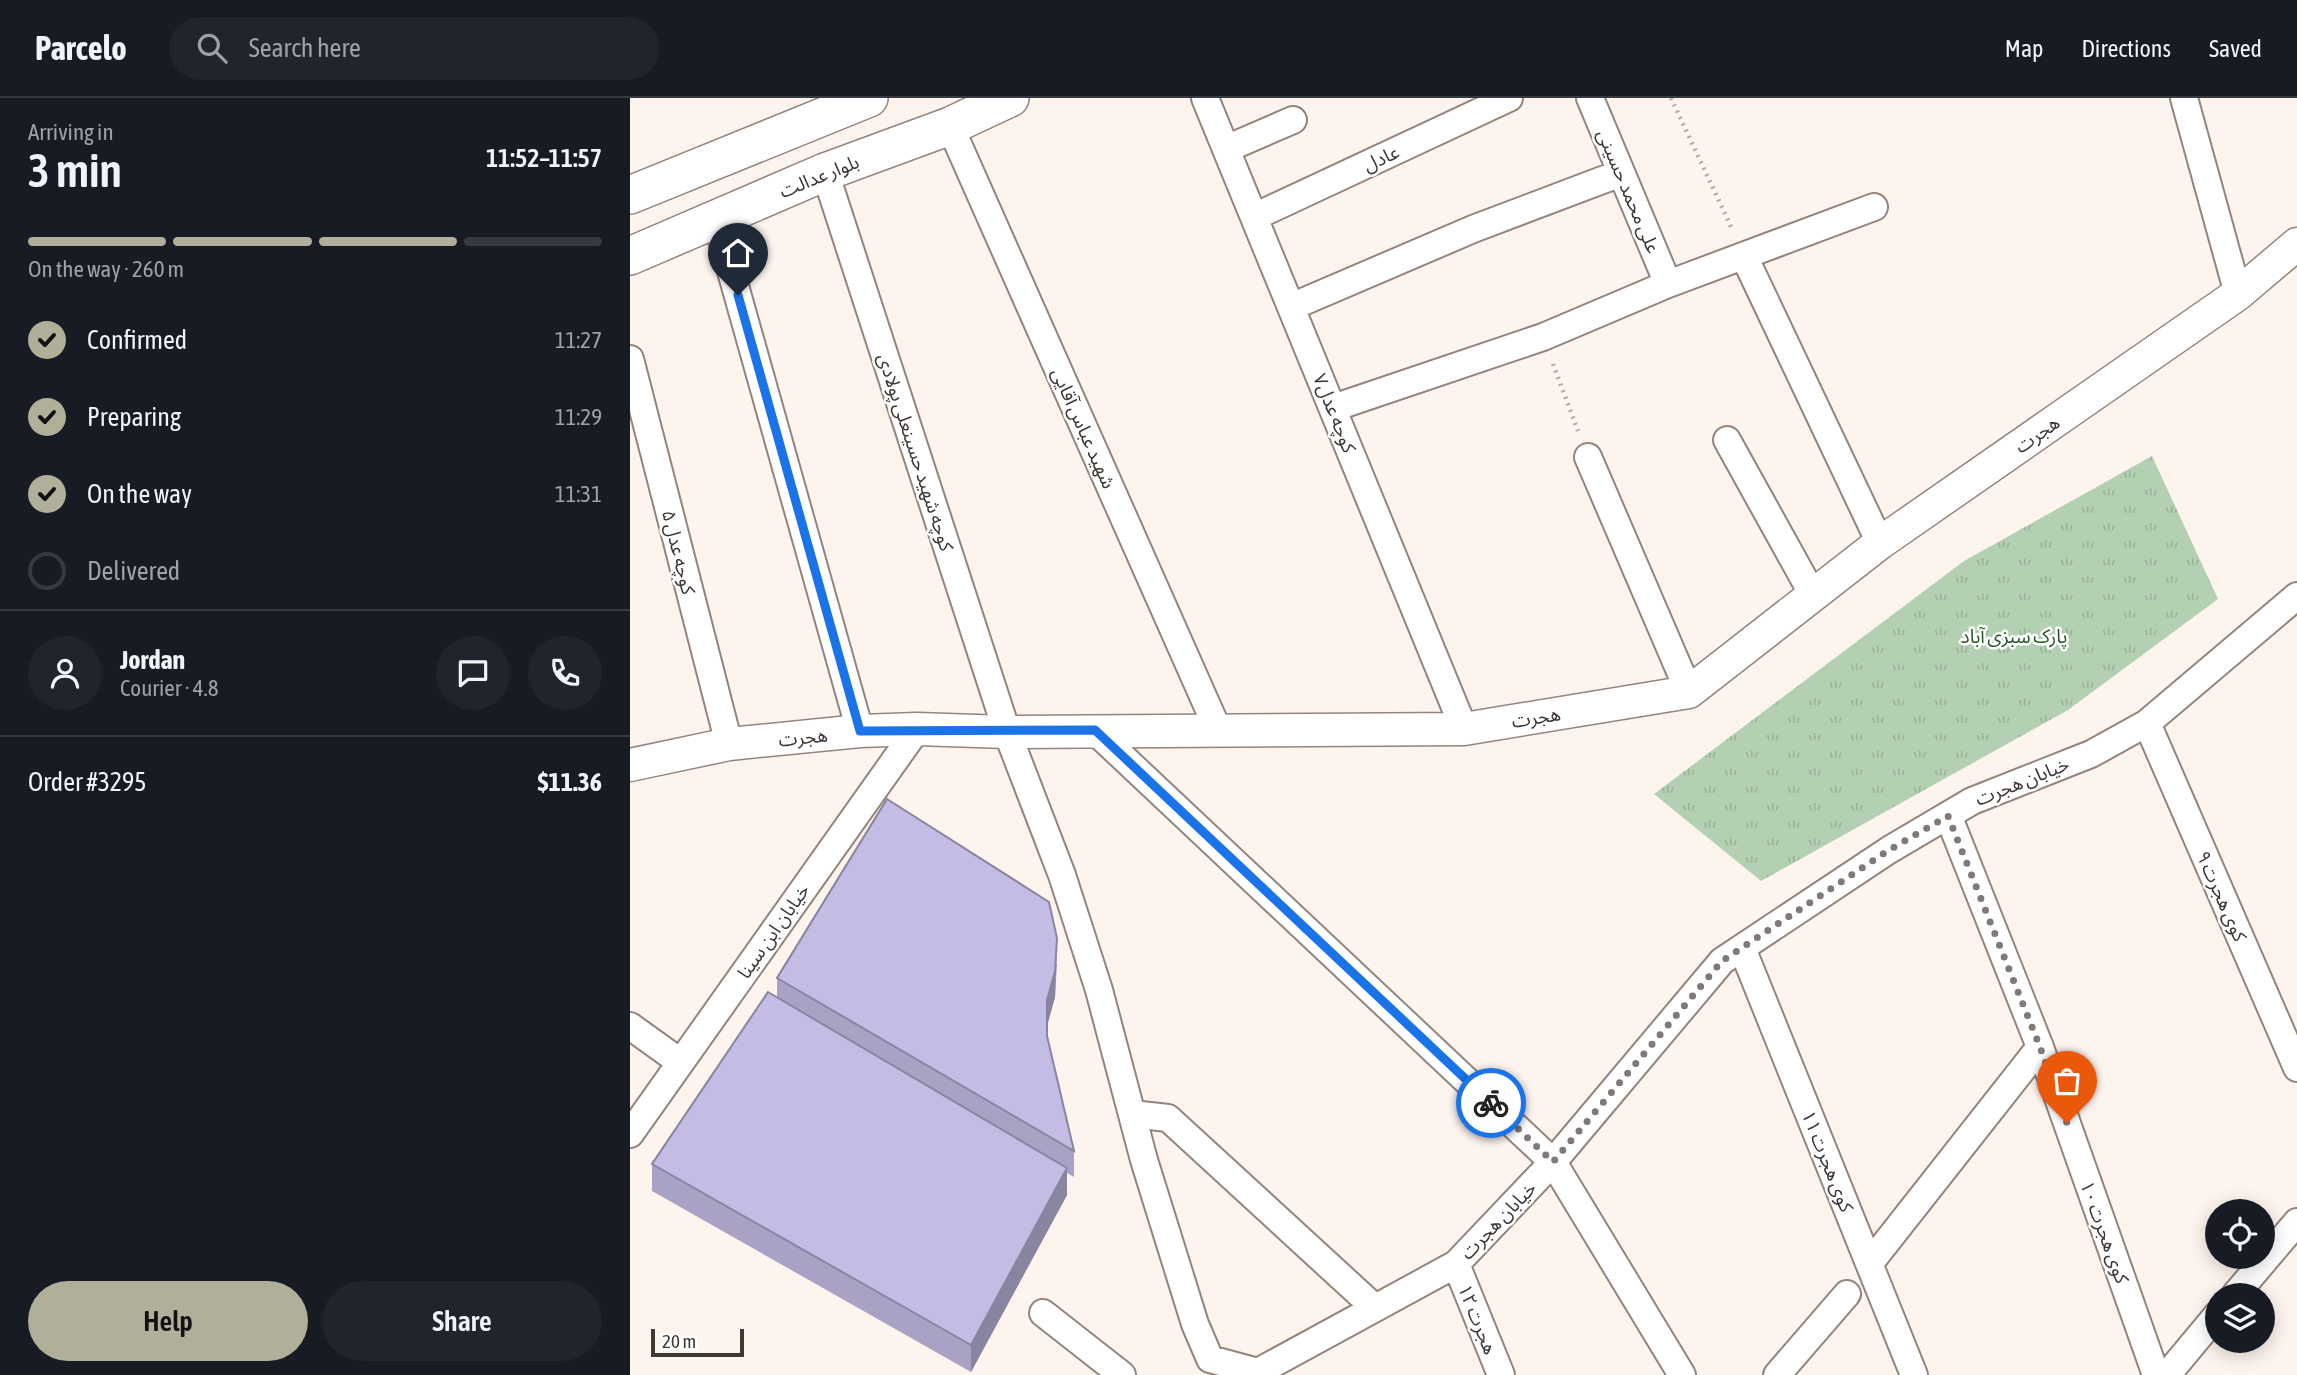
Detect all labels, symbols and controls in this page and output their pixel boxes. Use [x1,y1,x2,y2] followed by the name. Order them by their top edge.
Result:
[169,17,659,80] search box
[35,29,127,67] text: Parcelo
[193,29,231,67] icon: search
[249,33,361,63] text: Search here
[2005,35,2043,62] text: Map
[2081,35,2171,62] text: Directions
[2209,35,2262,62] text: Saved
[28,119,114,145] text: Arriving in
[1592,126,1665,257] street label: علی محمد حسینی
[1359,140,1403,176] street label: عادل
[486,143,602,173] text: 11:52–11:57
[28,144,122,197] text: 3 min
[776,150,862,203] street label: بلوار عدالت
[708,223,768,295] pin
[719,234,757,272] icon: home
[28,256,184,282] text: On the way · 260 m
[28,321,66,359] icon: check
[87,325,187,355] text: Confirmed
[555,327,602,353] text: 11:27
[872,350,959,555] street label: کوچه شهید حسینعلی پولادی
[1047,364,1120,492] street label: شهید عباس آقایی
[1307,370,1361,458] street label: کوچه عدل۷
[28,398,66,436] icon: check
[87,402,181,432] text: Preparing
[555,404,602,430] text: 11:29
[2010,411,2064,458] street label: هجرت
[28,475,66,513] icon: check
[87,479,192,509] text: On the way
[555,481,602,507] text: 11:31
[656,508,700,598] street label: کوچه عدل ۵
[87,556,180,586] text: Delivered
[1961,625,2067,649] park label: پارک سبزی آباد
[28,636,102,710] button: person
[436,636,510,710] button: chat
[528,636,602,710] button: phone
[120,645,185,675] text: Jordan
[120,675,219,701] text: Courier · 4.8
[1510,702,1562,733] street label: هجرت
[777,723,829,752] street label: هجرت
[1972,752,2073,811] street label: خیابان هجرت
[28,767,147,797] text: Order #3295
[538,767,602,797] text: $11.36
[2191,847,2252,946] street label: کوی هجرت ۹
[732,880,814,983] street label: خیابان ابن سینا
[2037,1051,2097,1123] pin
[2048,1062,2086,1100] icon: bag
[1456,1068,1526,1138] courier
[1472,1084,1510,1122] icon: bike
[1797,1107,1859,1216] street label: کوی هجرت ۱۱
[1456,1177,1541,1264] street label: خیابان هجرت
[2075,1178,2134,1288] street label: کوی هجرت ۱۰
[2205,1199,2275,1353] map controls
[2205,1199,2275,1269] button: locate
[28,1281,308,1361] button: Help
[322,1281,602,1361] button: Share
[1453,1281,1502,1358] street label: هجرت ۱۲
[2205,1283,2275,1353] button: layers
[651,1326,744,1358] scale bar
[662,1330,696,1352] text: 20 m

